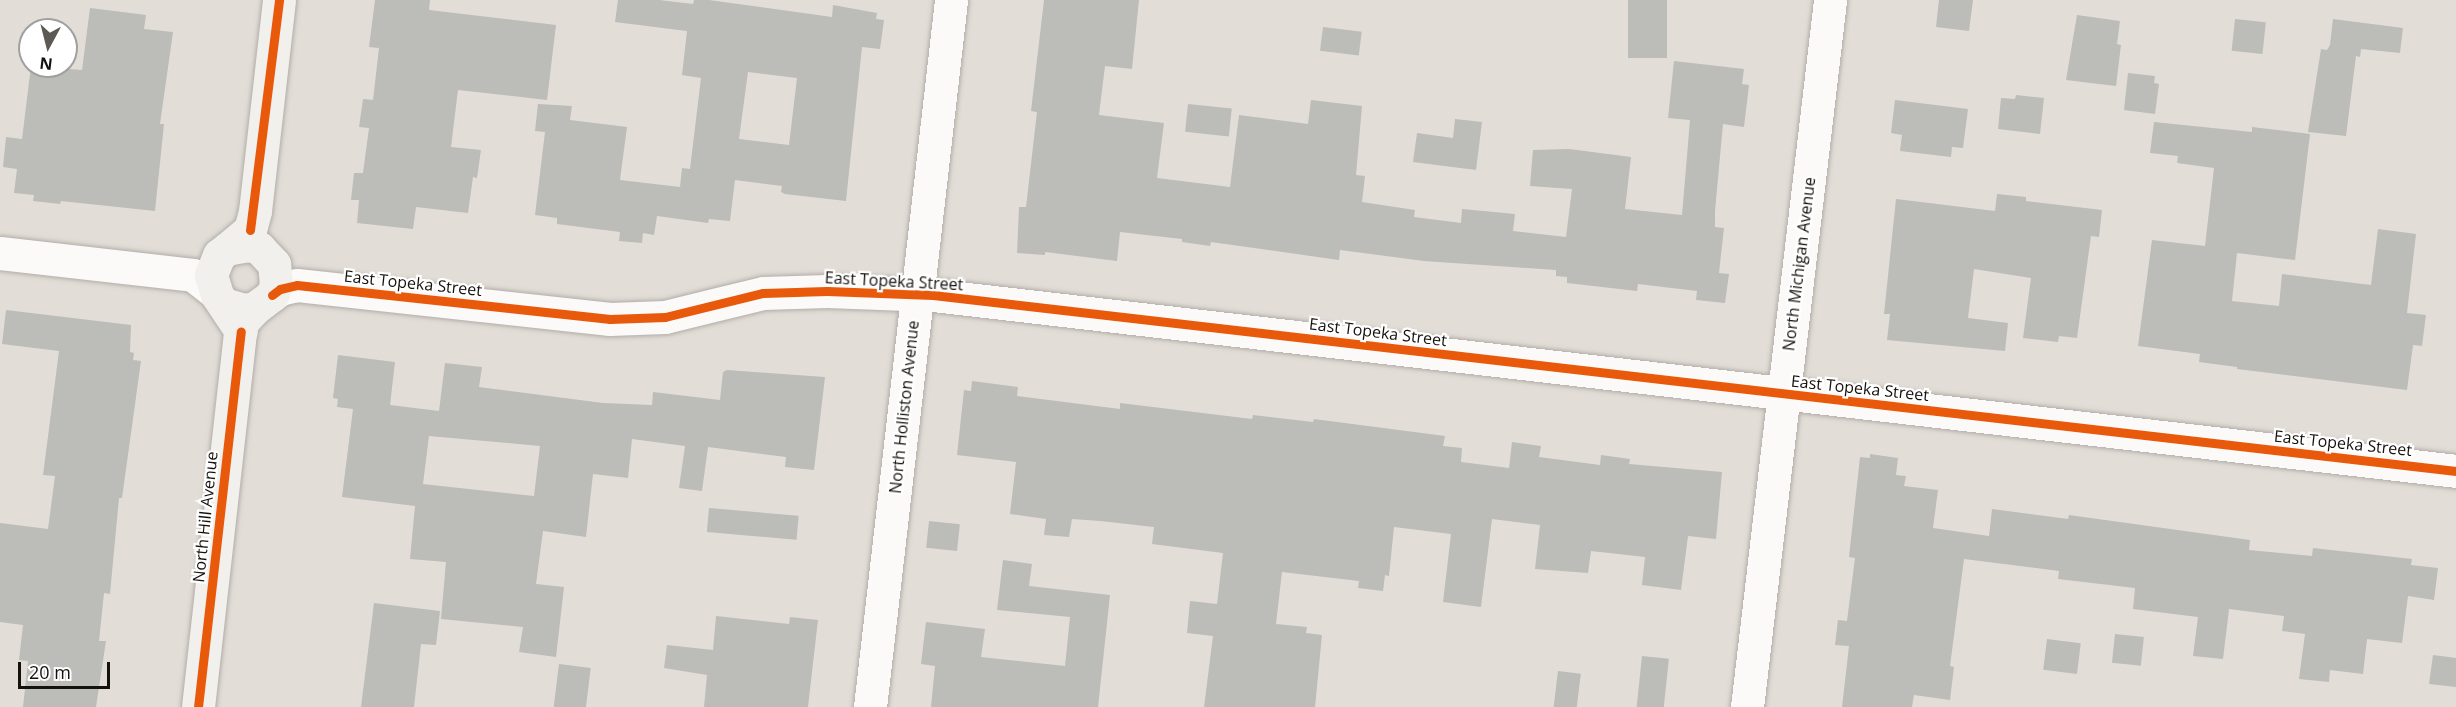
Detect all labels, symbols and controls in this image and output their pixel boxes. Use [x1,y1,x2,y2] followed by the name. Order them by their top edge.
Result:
[18,18,78,78] north arrow
[38,52,54,76] text: N
[1779,176,1819,352] street label: North Michigan Avenue
[343,266,483,300] street label: East Topeka Street
[824,268,964,294] street label: East Topeka Street
[1308,314,1448,350] street label: East Topeka Street
[885,319,923,495] street label: North Holliston Avenue
[1790,371,1930,405] street label: East Topeka Street
[2273,426,2413,460] street label: East Topeka Street
[189,451,221,583] street label: North Hill Avenue
[21,650,112,688] scale bar
[29,660,71,684] text: 20 m

